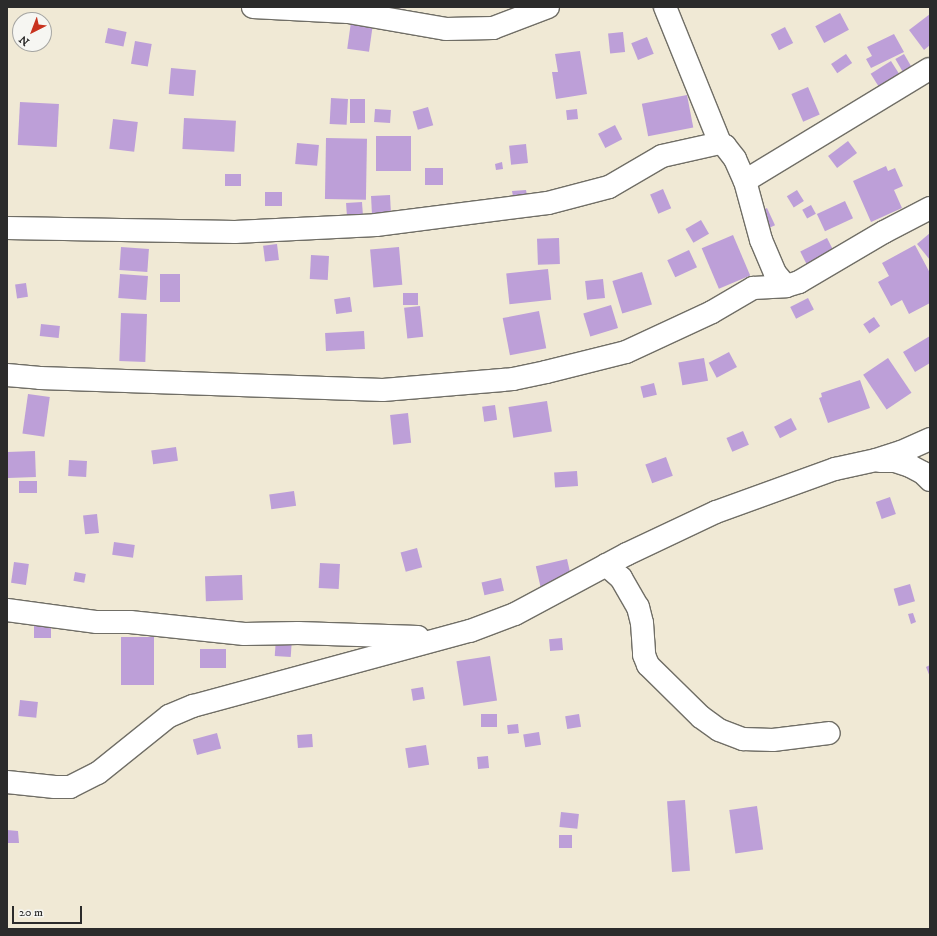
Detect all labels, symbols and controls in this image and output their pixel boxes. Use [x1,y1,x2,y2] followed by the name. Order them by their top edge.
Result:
[12,12,52,52] north arrow
[17,32,33,48] text: N
[14,898,84,924] scale bar
[19,905,43,920] text: 20 m

